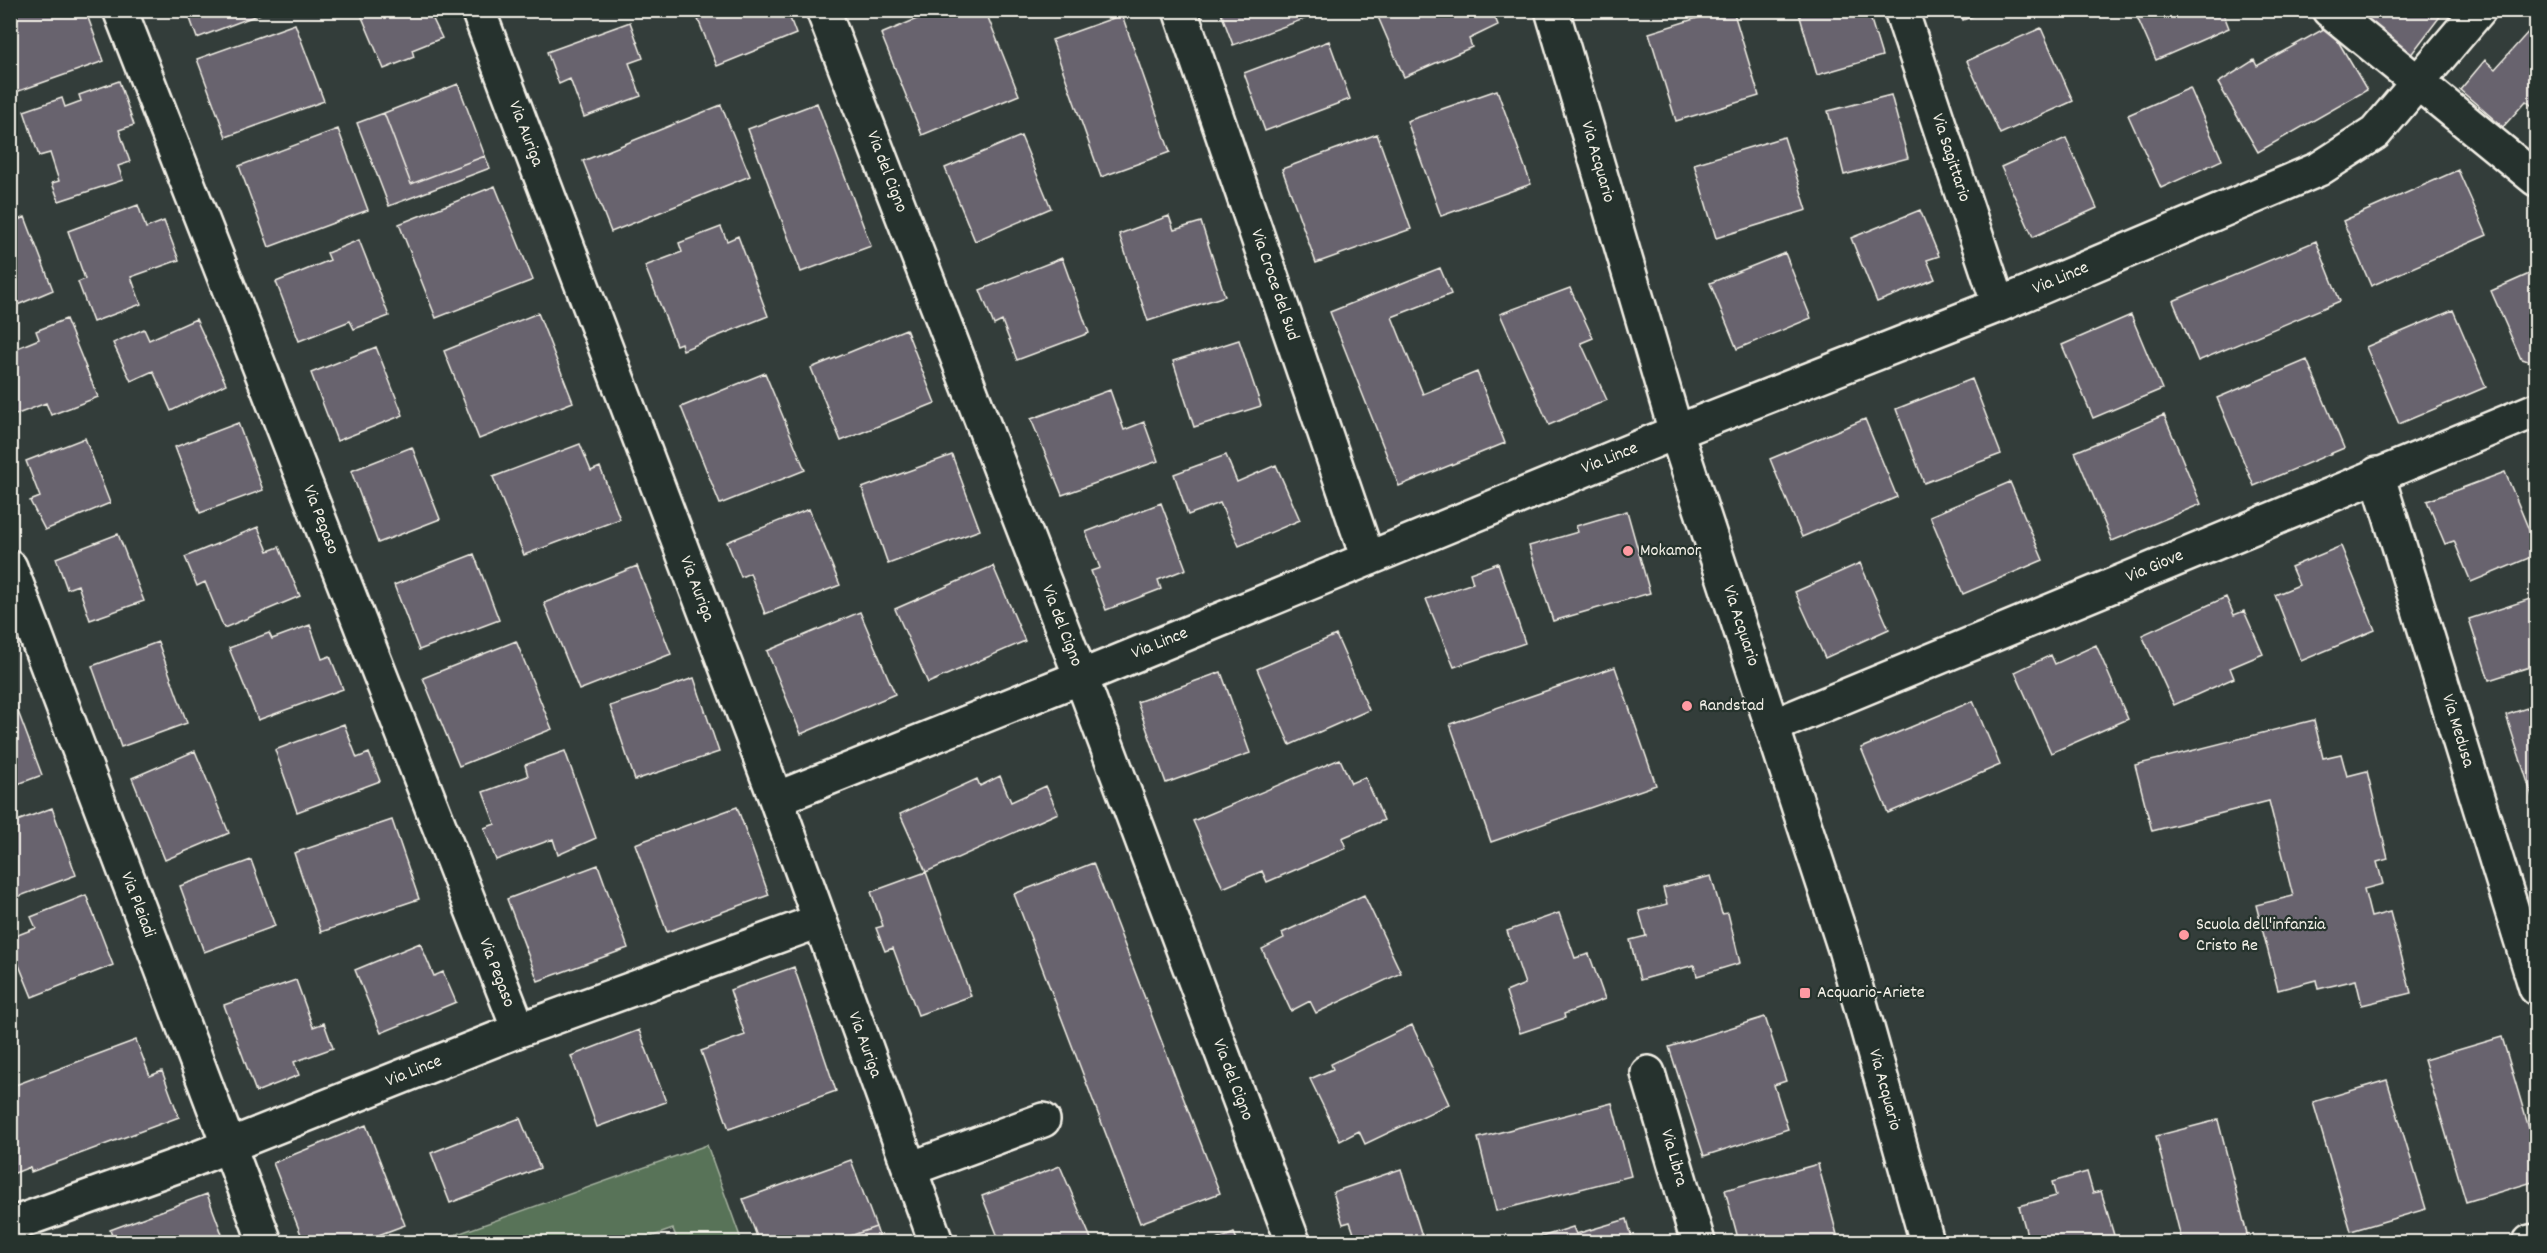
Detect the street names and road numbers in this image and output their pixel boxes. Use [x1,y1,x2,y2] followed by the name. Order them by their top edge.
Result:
[501,98,549,171] street label: Via Auriga
[1924,110,1976,206] street label: Via Sagittario
[1573,118,1621,206] street label: Via Acquario
[859,128,913,216] street label: Via del Cigno
[1243,226,1305,344] street label: Via Croce del Sud
[2029,256,2093,302] street label: Via Lince
[1578,436,1642,482] street label: Via Lince
[295,482,345,558] street label: Via Pegaso
[2122,544,2188,590] street label: Via Giove
[672,553,720,626] street label: Via Auriga
[1034,582,1088,670] street label: Via del Cigno
[1715,582,1765,670] street label: Via Acquario
[1128,621,1192,667] street label: Via Lince
[2434,691,2480,771] street label: Via Medusa
[113,869,161,941] street label: Via Pleiadi
[471,935,521,1011] street label: Via Pegaso
[841,1009,888,1082] street label: Via Auriga
[1205,1036,1259,1124] street label: Via del Cigno
[1861,1046,1907,1134] street label: Via Acquario
[382,1049,446,1095] street label: Via Lince
[1653,1127,1693,1190] street label: Via Libra

